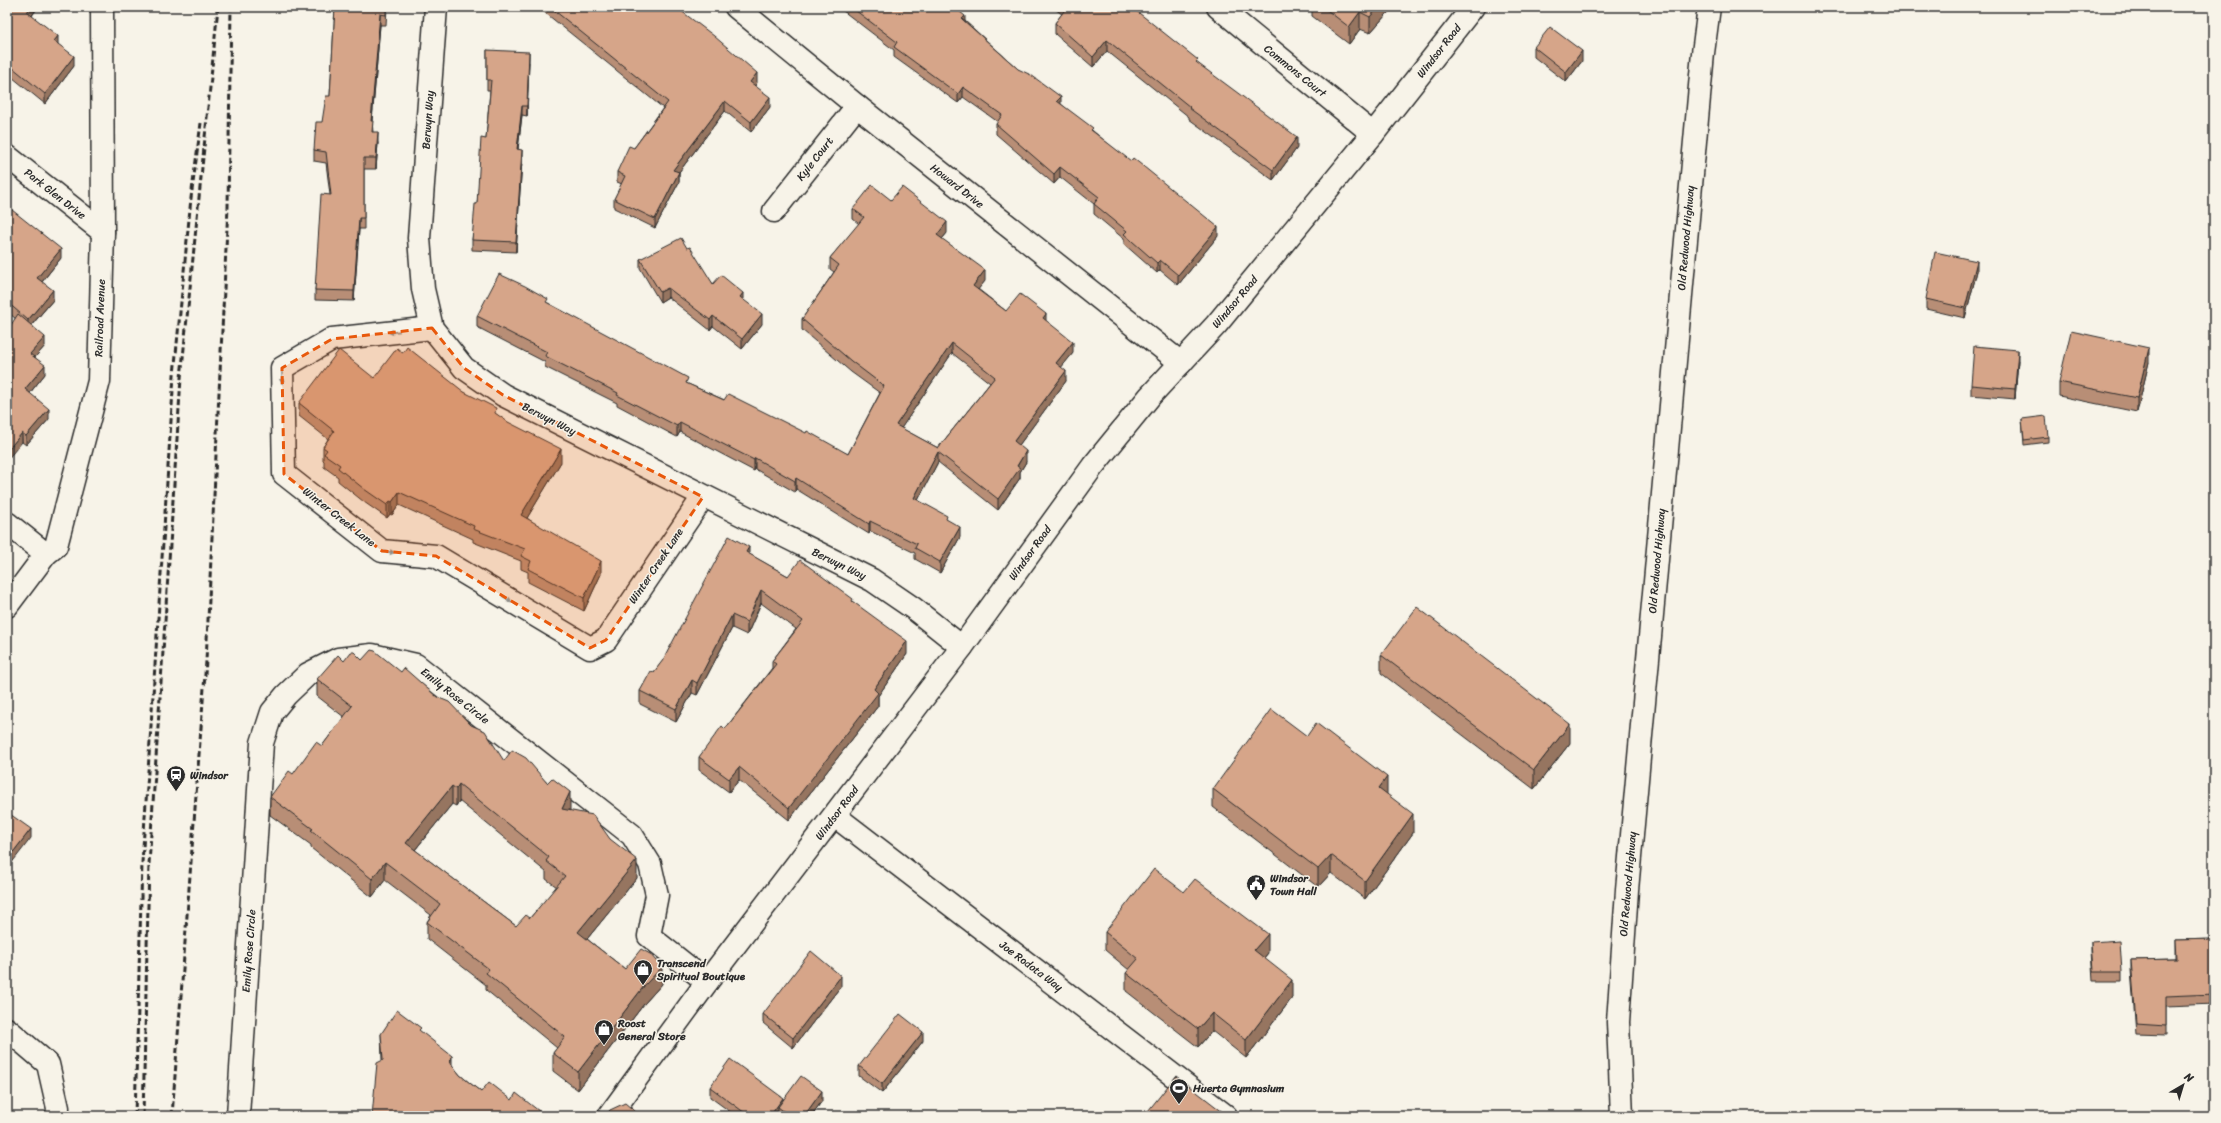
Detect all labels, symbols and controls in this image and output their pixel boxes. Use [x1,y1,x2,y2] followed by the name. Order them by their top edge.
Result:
[1412,19,1467,82] street label: Windsor Road
[1259,40,1331,103] street label: Commons Court
[416,90,440,150] street label: Berwyn Way
[792,133,839,185] street label: Kyle Court
[926,159,989,214] street label: Howard Drive
[20,164,91,225] street label: Park Glen Drive
[1672,184,1700,291] street label: Old Redwood Highway
[1207,270,1264,333] street label: Windsor Road
[89,278,111,357] street label: Railroad Avenue
[388,329,400,336] one-way arrow
[279,372,285,385] one-way arrow
[518,397,580,441] street label: Berwyn Way
[298,482,380,552] street label: Winter Creek Lane
[1643,507,1671,614] street label: Old Redwood Highway
[1003,520,1057,585] street label: Windsor Road
[623,524,689,608] street label: Winter Creek Lane
[808,543,870,586] street label: Berwyn Way
[383,548,395,555] one-way arrow
[501,595,513,602] one-way arrow
[416,663,494,729] street label: Emily Rose Circle
[165,764,187,792] station icon: Windsor
[190,766,229,785] place label: Windsor
[810,781,865,844] street label: Windsor Road
[1614,830,1642,937] street label: Old Redwood Highway
[1270,869,1318,901] place label: Windsor Town Hall
[1245,873,1267,901] public building icon: Windsor Town Hall
[237,908,261,993] street label: Emily Rose Circle
[994,935,1067,997] street label: Joe Rodota Way
[656,954,746,986] place label: Transcend Spiritual Boutique
[632,958,654,986] shop icon: Transcend Spiritual Boutique
[617,1014,686,1046] place label: Roost General Store
[593,1018,615,1046] shop icon: Roost General Store
[2163,1065,2203,1105] north arrow
[2179,1067,2198,1088] text: N
[1168,1077,1190,1105] sports icon: Huerta Gymnasium
[1192,1079,1285,1098] place label: Huerta Gymnasium

